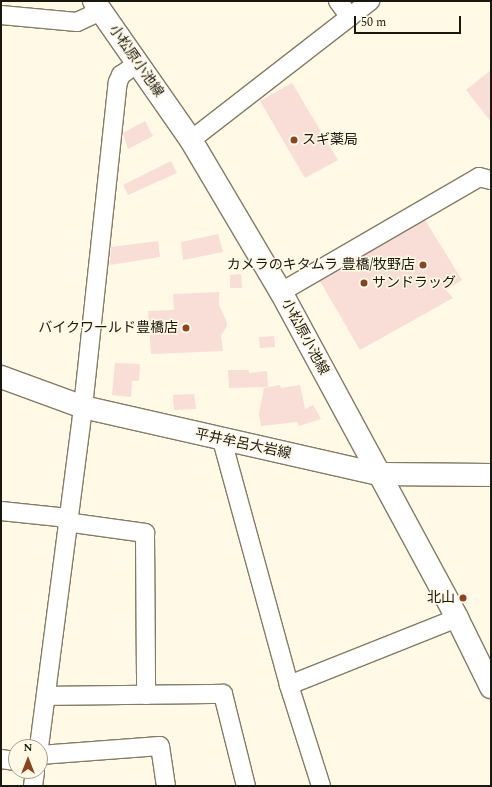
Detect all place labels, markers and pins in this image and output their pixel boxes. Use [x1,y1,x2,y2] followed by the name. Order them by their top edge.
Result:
[302,132,358,148] place label: スギ薬局
[289,135,299,145] marker: スギ薬局
[226,257,415,273] place label: カメラのキタムラ 豊橋/牧野店
[418,260,428,270] marker: カメラのキタムラ 豊橋/牧野店
[372,275,456,291] place label: サンドラッグ
[359,278,369,288] marker: サンドラッグ
[38,320,178,336] place label: バイクワールド豊橋店
[181,323,191,333] marker: バイクワールド豊橋店
[427,590,455,606] place label: 北山
[458,593,468,603] marker: 北山

